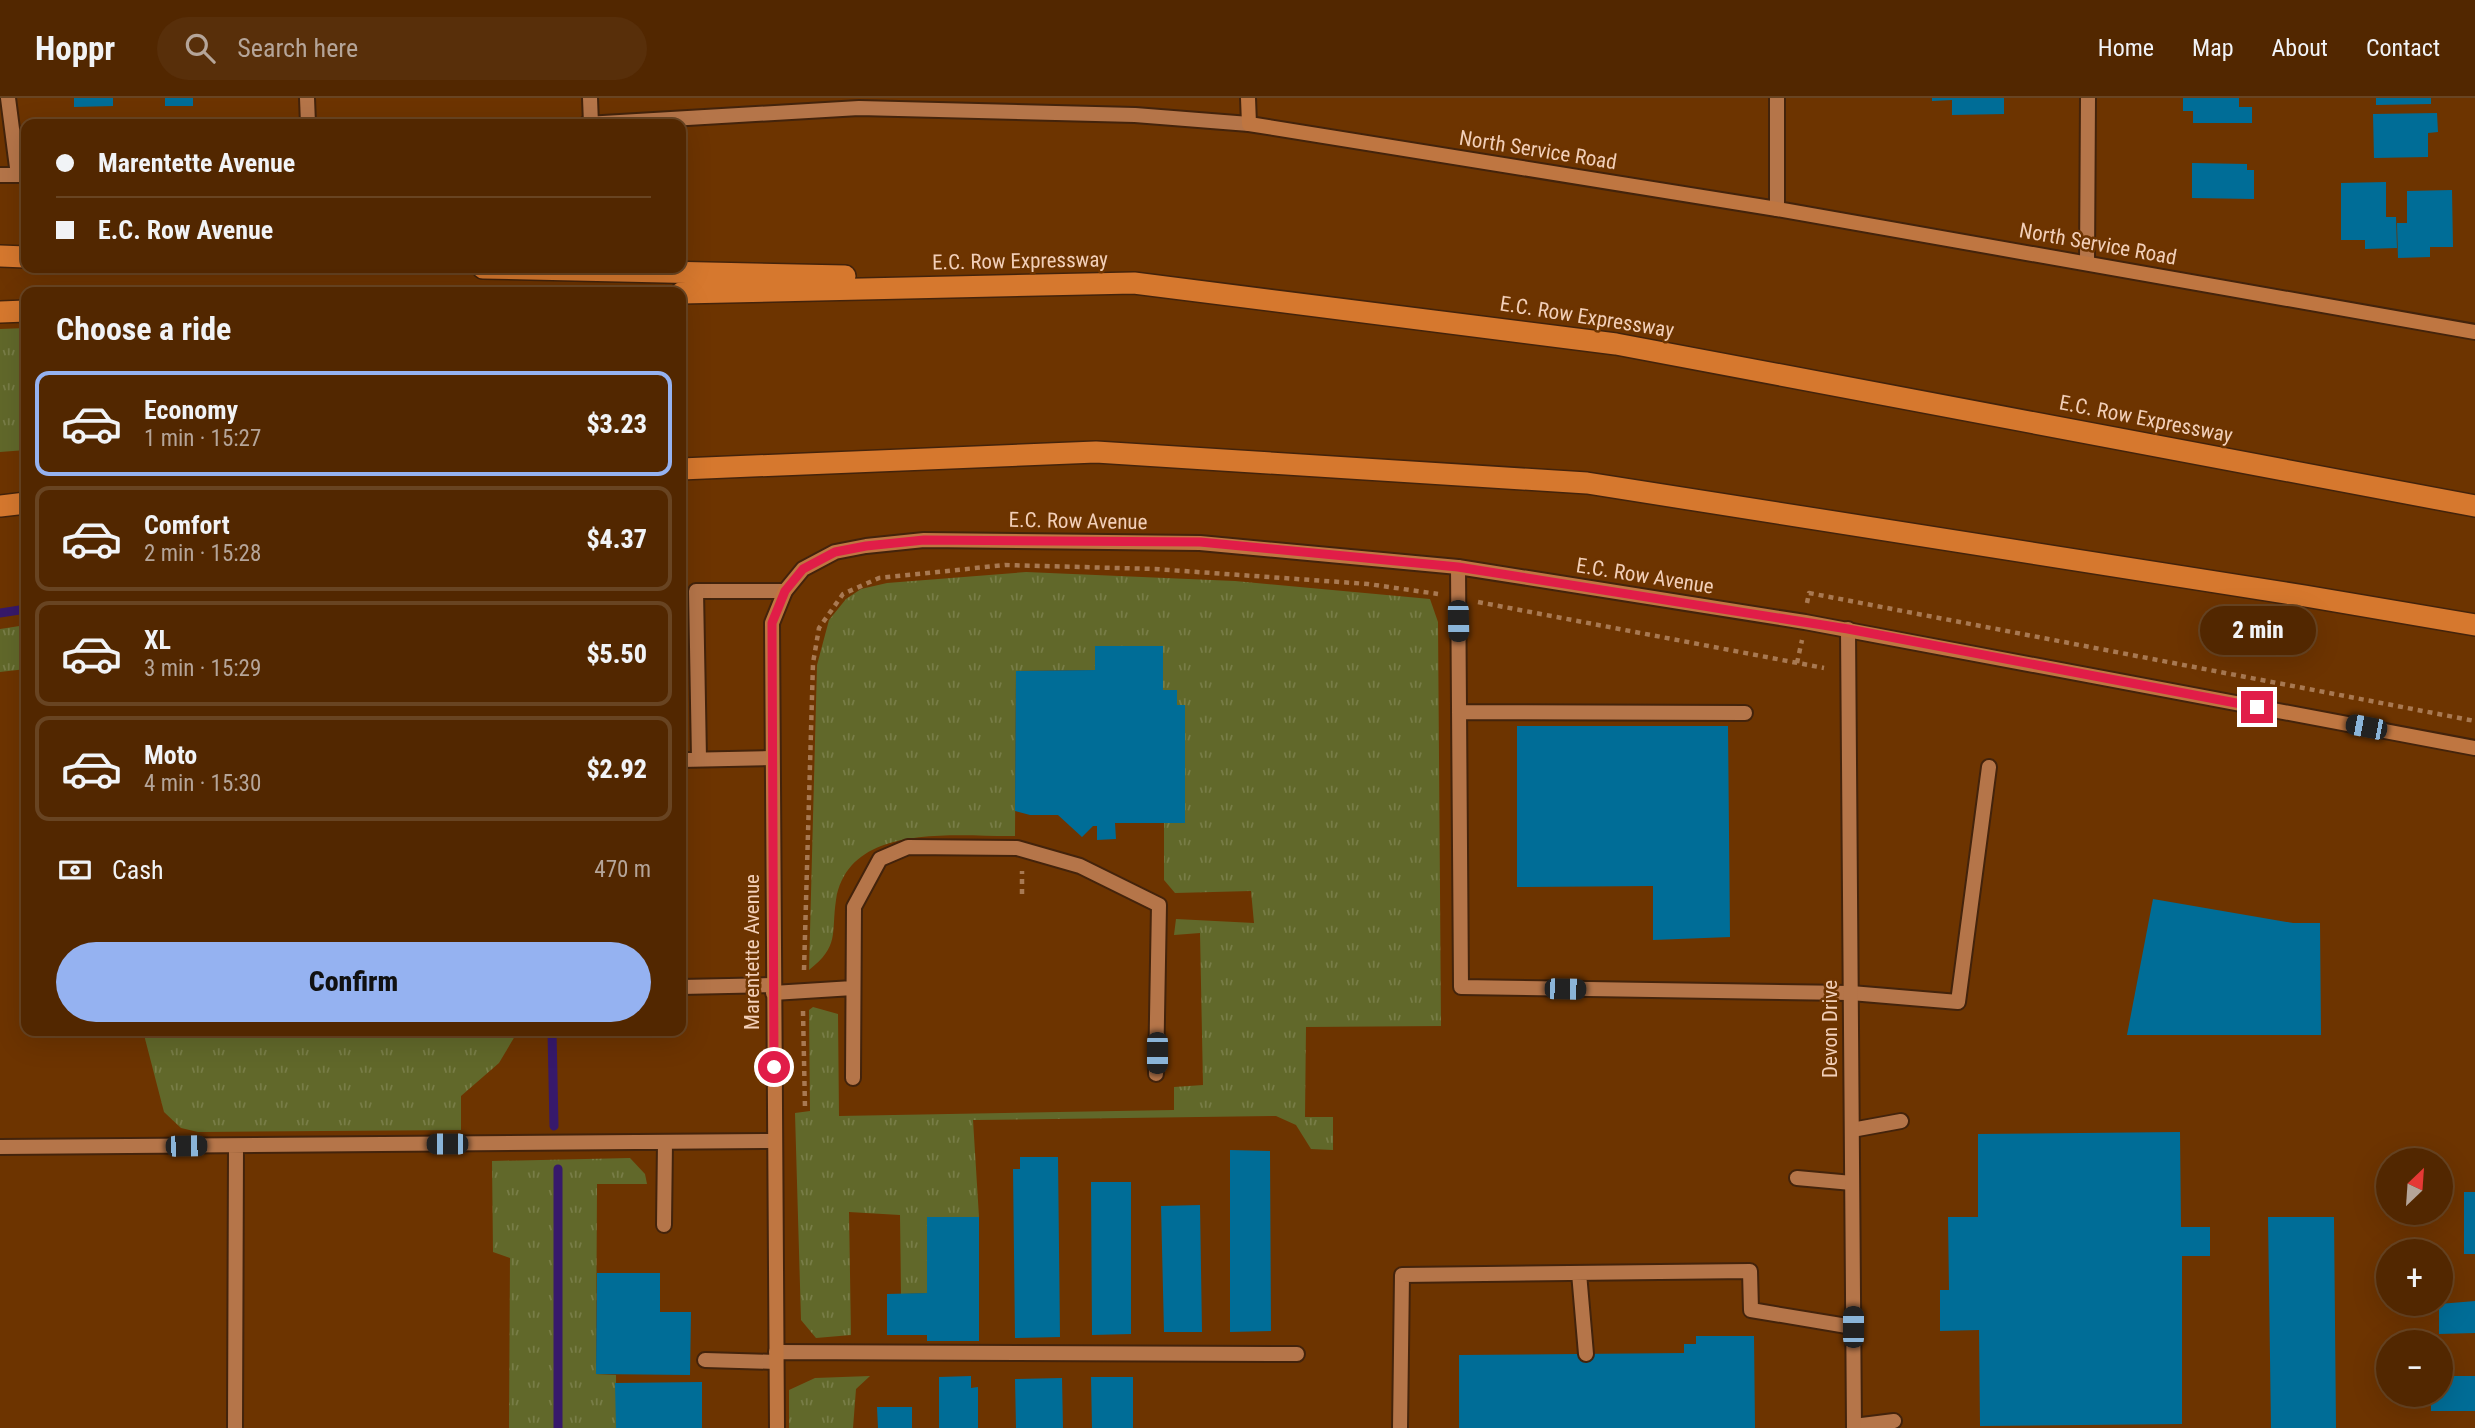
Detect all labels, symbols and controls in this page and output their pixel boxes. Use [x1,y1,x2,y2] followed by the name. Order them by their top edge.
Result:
[157,17,647,80] search box
[35,29,115,68] text: Hoppr
[181,29,219,67] icon: search
[237,33,358,63] text: Search here
[2098,34,2154,62] text: Home
[2192,34,2234,62] text: Map
[2272,34,2328,62] text: About
[2366,34,2440,62] text: Contact
[1457,126,1619,174] street label: North Service Road
[98,148,295,178] text: Marentette Avenue
[98,215,273,245] text: E.C. Row Avenue
[2017,218,2179,270] street label: North Service Road
[932,247,1108,275] street label: E.C. Row Expressway
[1498,291,1676,343] street label: E.C. Row Expressway
[56,310,231,348] text: Choose a ride
[2057,390,2235,448] street label: E.C. Row Expressway
[60,392,123,455] icon: car
[144,395,238,425] text: Economy
[586,409,647,439] text: $3.23
[144,425,261,452] text: 1 min · 15:27
[60,507,123,570] icon: car
[1008,508,1148,534] street label: E.C. Row Avenue
[144,510,230,540] text: Comfort
[586,524,647,554] text: $4.37
[144,540,261,567] text: 2 min · 15:28
[1575,553,1716,599] street label: E.C. Row Avenue
[1448,600,1469,642] car
[2199,606,2315,654] callout: 2 min
[2232,617,2284,644] text: 2 min
[60,622,123,685] icon: car
[144,625,171,655] text: XL
[586,639,647,669] text: $5.50
[144,655,261,682] text: 3 min · 15:29
[2241,691,2273,723] route end
[2344,713,2389,741] car
[60,737,123,800] icon: car
[144,740,197,770] text: Moto
[586,754,647,784] text: $2.92
[144,770,261,797] text: 4 min · 15:30
[56,851,94,889] icon: cash
[112,855,164,885] text: Cash
[594,856,651,883] text: 470 m
[740,874,764,1030] street label: Marentette Avenue
[56,942,651,1022] button: Confirm
[1544,978,1587,1000] car
[1818,980,1842,1078] street label: Devon Drive
[1147,1032,1168,1074] car
[758,1051,790,1083] route start
[427,1134,469,1155] car
[165,1135,208,1157] car
[2376,1148,2454,1225] north arrow
[2376,1148,2453,1407] map controls
[2376,1239,2453,1316] button: +
[1843,1306,1864,1348] car
[2376,1330,2453,1407] button: −

